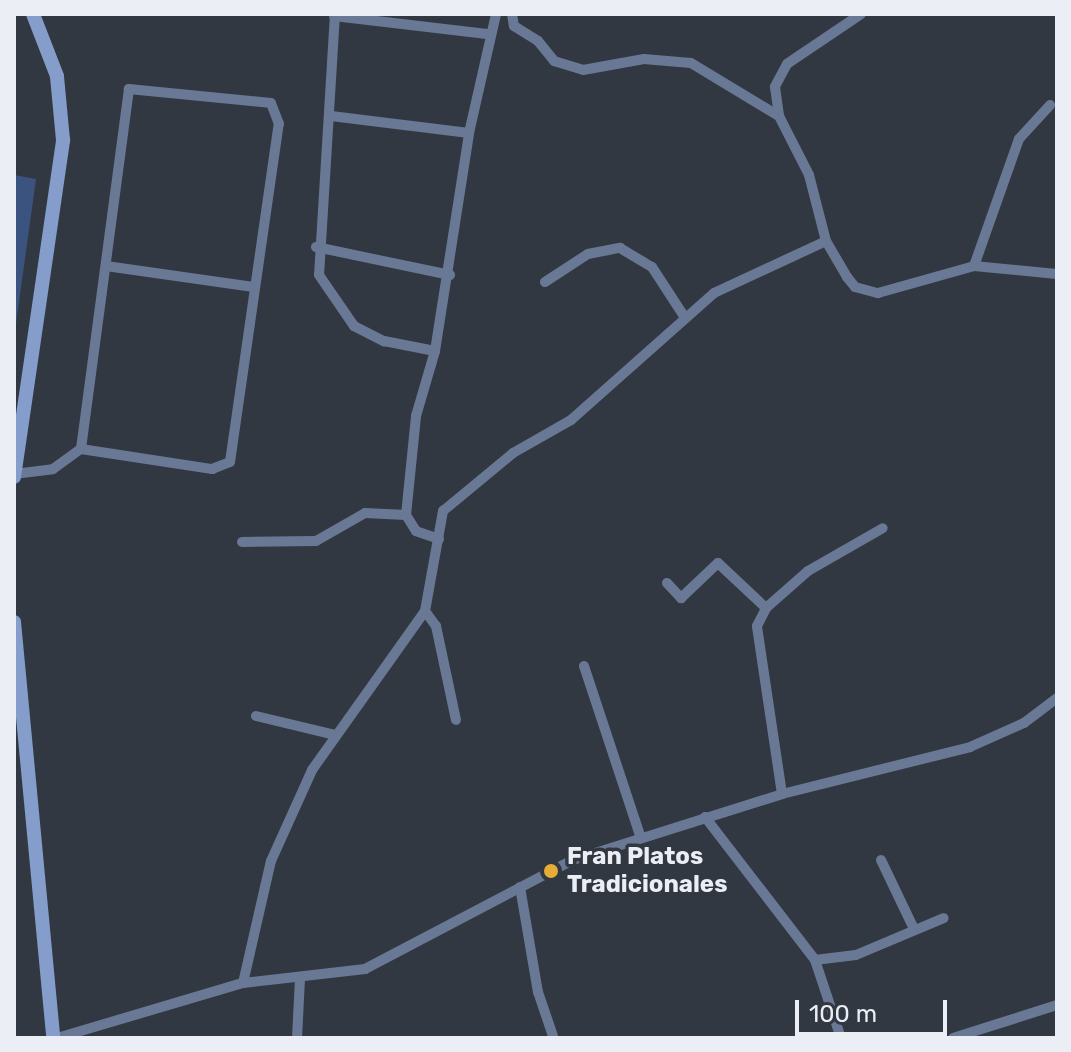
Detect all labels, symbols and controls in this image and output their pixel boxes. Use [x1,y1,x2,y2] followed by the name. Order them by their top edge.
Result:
[567,843,727,899] place label: Fran Platos Tradicionales
[542,862,560,880] marker: Fran Platos Tradicionales
[799,984,951,1034] scale bar
[809,1000,877,1028] text: 100 m

